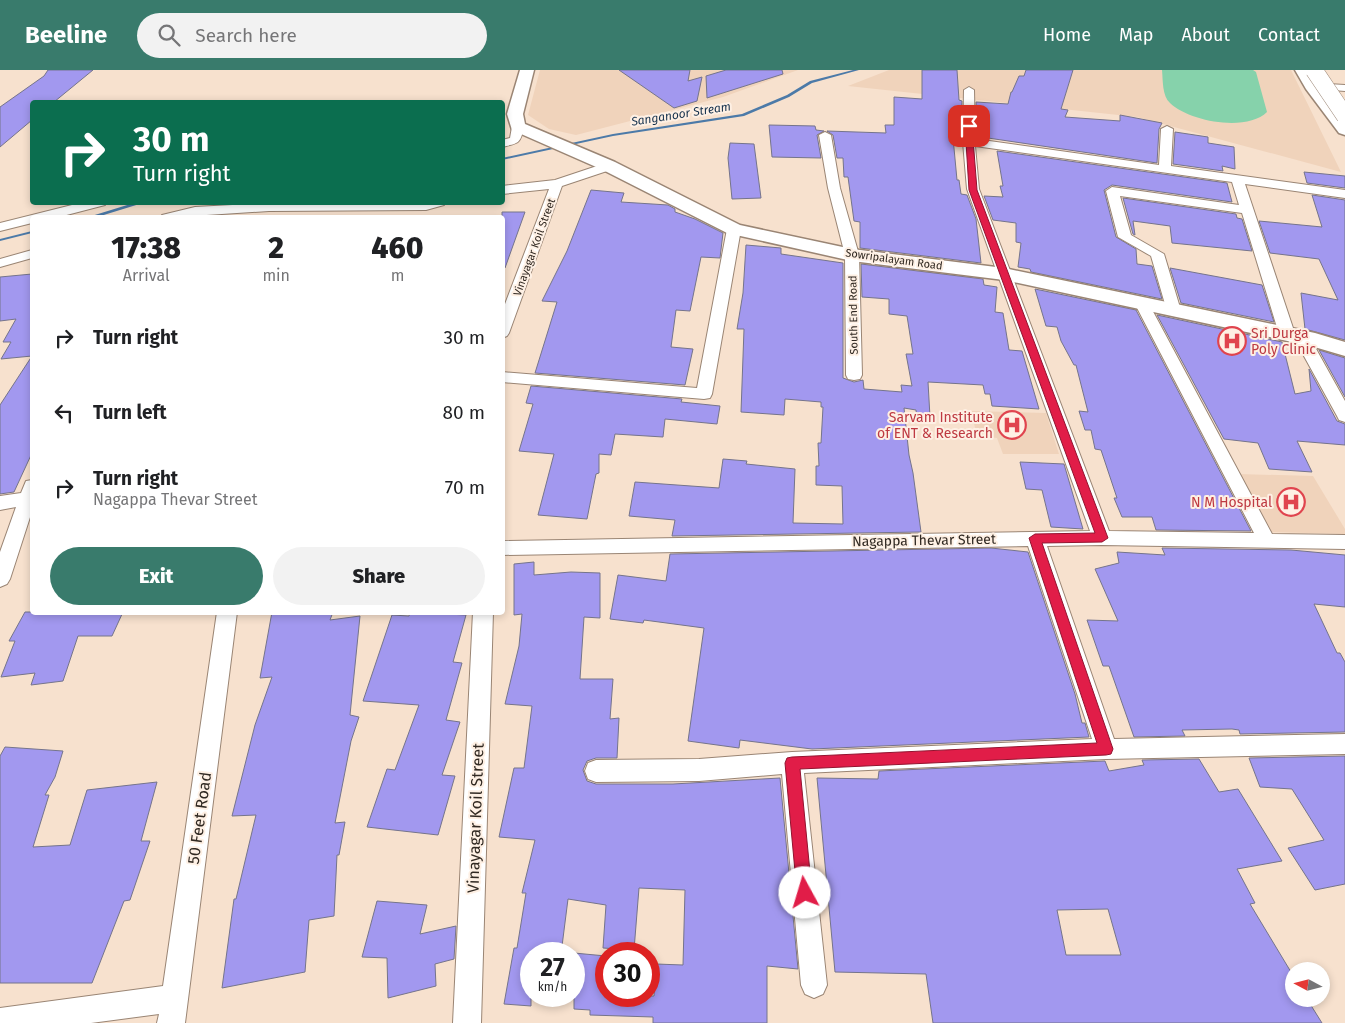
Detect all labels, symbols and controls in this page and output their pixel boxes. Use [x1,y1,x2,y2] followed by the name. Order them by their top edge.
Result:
[137,13,487,58] search box
[25,21,107,49] text: Beeline
[155,21,183,49] icon: search
[195,24,297,47] text: Search here
[1043,24,1091,46] text: Home
[1119,24,1153,46] text: Map
[1181,24,1230,46] text: About
[1258,24,1320,46] text: Contact
[629,99,732,129] water label: Sanganoor Stream
[948,105,990,147] pin
[955,112,983,140] icon: arrive
[133,118,210,160] text: 30 m
[50,120,115,185] icon: right
[133,160,230,187] text: Turn right
[511,196,558,298] street label: Vinayagar Koil Street
[111,230,181,266] text: 17:38
[268,230,284,266] text: 2
[371,230,424,266] text: 460
[845,246,943,273] street label: Sowripalayam Road
[123,266,170,285] text: Arrival
[262,266,290,285] text: min
[391,266,404,285] text: m
[846,275,861,355] street label: South End Road
[50,324,78,352] icon: right
[1251,325,1316,358] place label: Sri Durga Poly Clinic
[93,326,178,349] text: Turn right
[444,326,485,349] text: 30 m
[1217,326,1247,356] hospital icon: Sri Durga Poly Clinic
[50,399,78,427] icon: left
[93,401,167,424] text: Turn left
[443,401,485,424] text: 80 m
[877,409,993,442] place label: Sarvam Institute of ENT & Research
[997,410,1027,440] hospital icon: Sarvam Institute of ENT & Research
[93,467,178,490] text: Turn right
[50,474,78,502] icon: right
[445,476,485,499] text: 70 m
[1276,487,1306,517] hospital icon: N M Hospital
[93,490,257,509] text: Nagappa Thevar Street
[1191,494,1272,511] place label: N M Hospital
[852,531,997,550] street label: Nagappa Thevar Street
[50,547,263,605] button: Exit
[273,547,485,605] button: Share
[463,743,488,893] street label: Vinayagar Koil Street
[184,771,215,865] street label: 50 Feet Road
[778,866,830,918] position arrow
[595,942,660,1007] speed limit sign: 30
[540,953,565,983] text: 27
[1285,962,1330,1008] north arrow
[1285,962,1330,1007] map controls
[538,980,567,994] text: km/h

